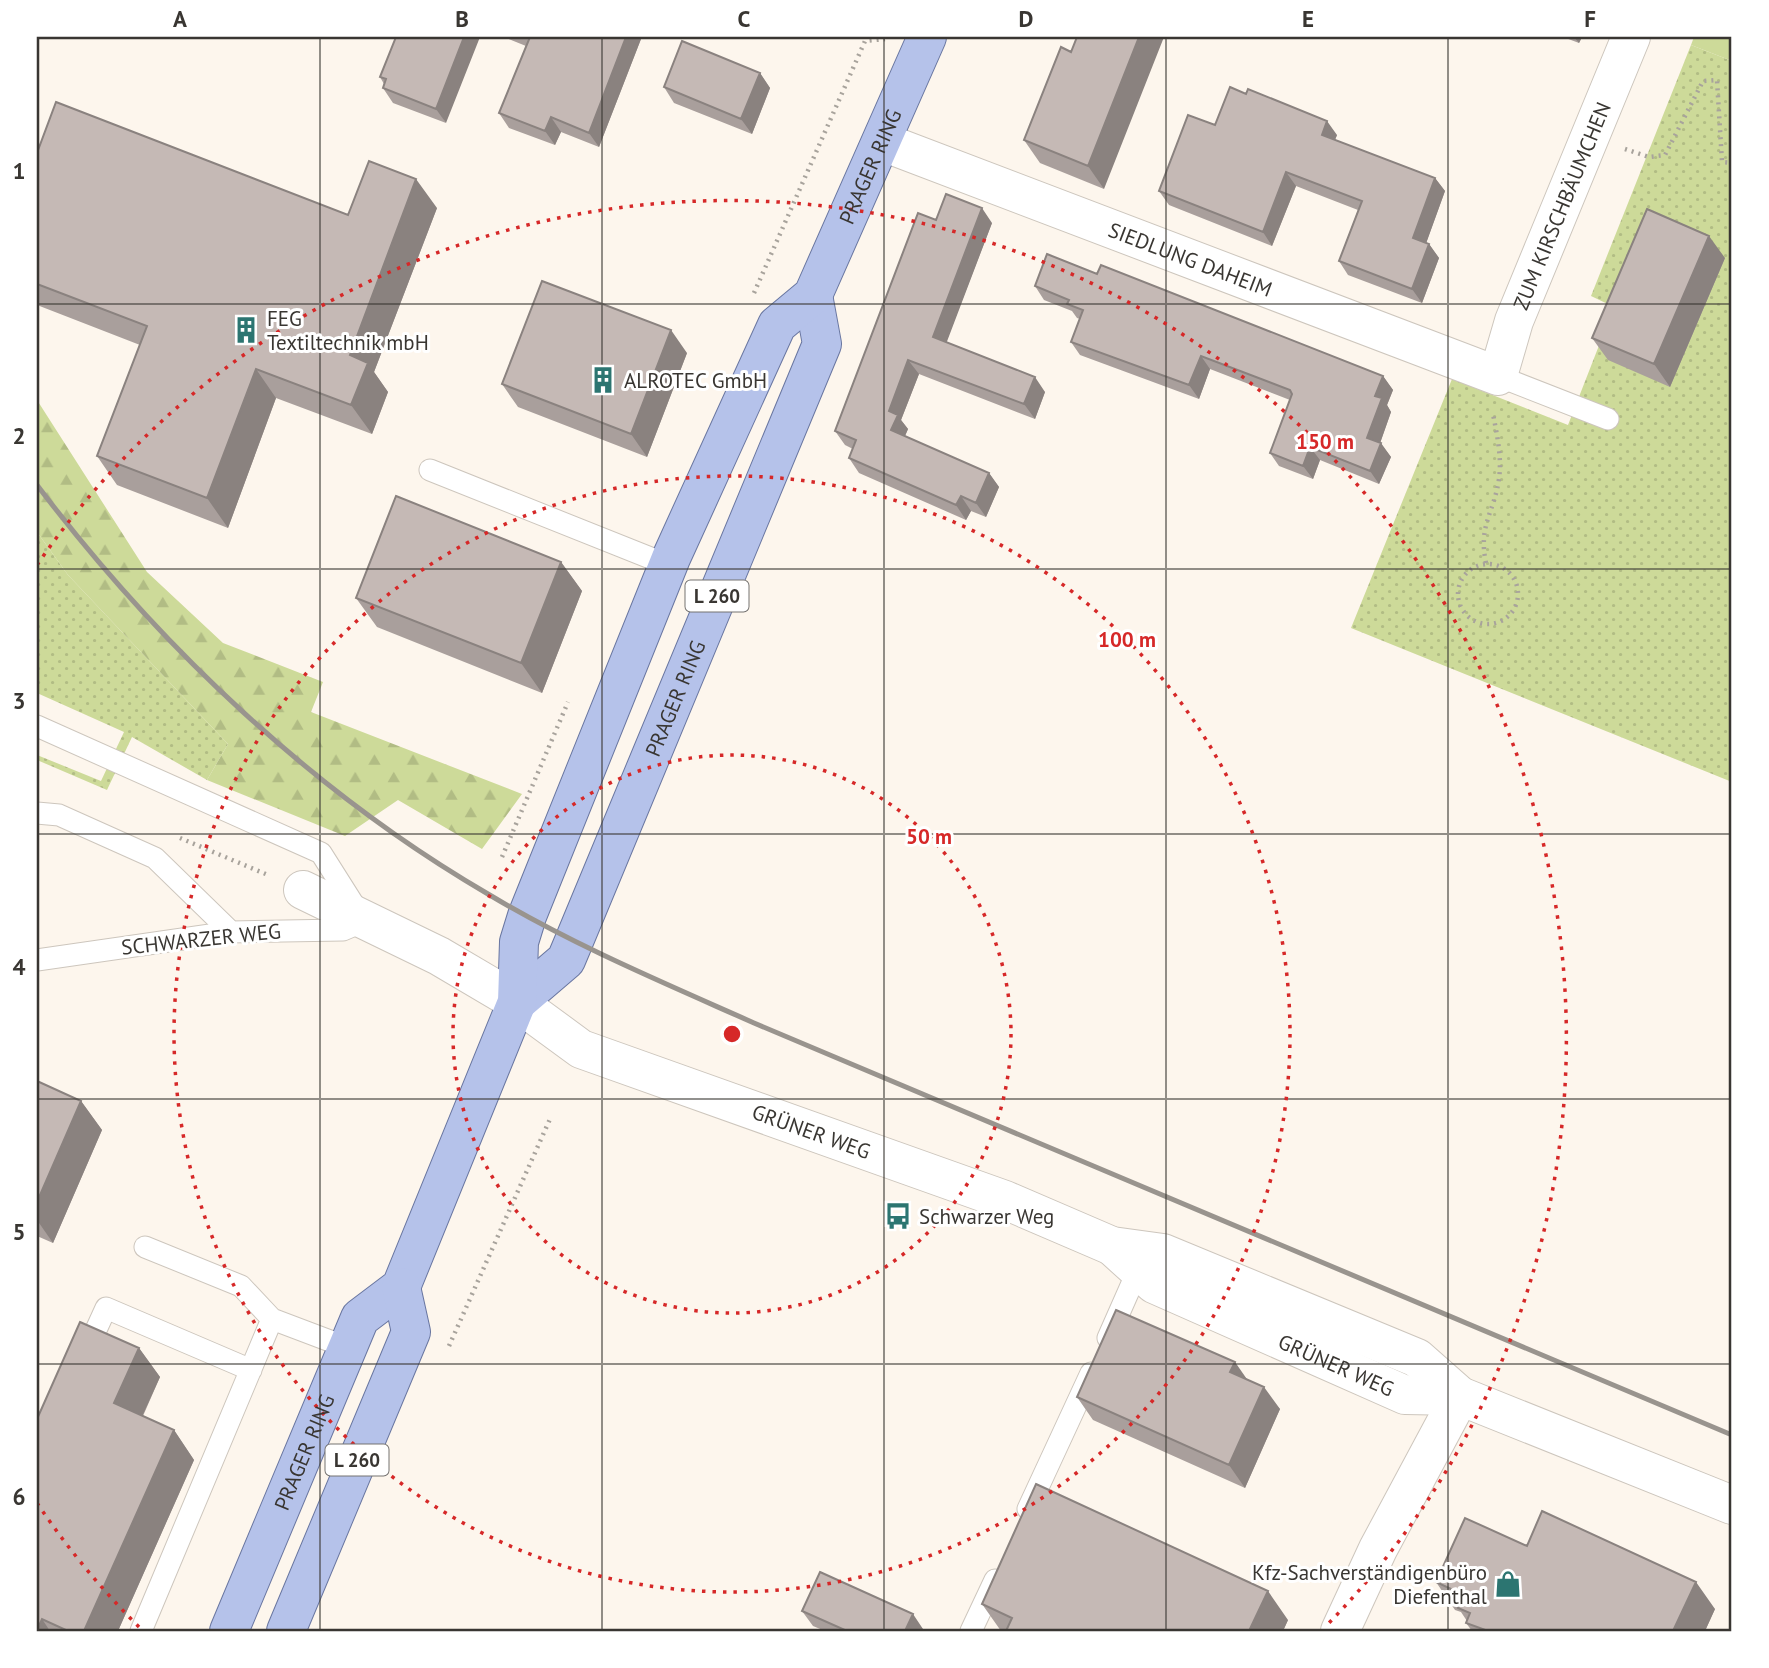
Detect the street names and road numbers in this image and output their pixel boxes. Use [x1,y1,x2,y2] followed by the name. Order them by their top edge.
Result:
[1507,98,1616,314] street label: ZUM KIRSCHBÄUMCHEN
[833,105,907,228] street label: PRAGER RING
[1105,216,1276,302] street label: SIEDLUNG DAHEIM
[686,580,748,611] road number: L 260
[639,636,711,760] street label: PRAGER RING
[120,917,282,961] street label: SCHWARZER WEG
[749,1098,874,1165] street label: GRÜNER WEG
[1274,1327,1398,1402] street label: GRÜNER WEG
[268,1390,340,1514] street label: PRAGER RING
[326,1444,388,1476] road number: L 260

